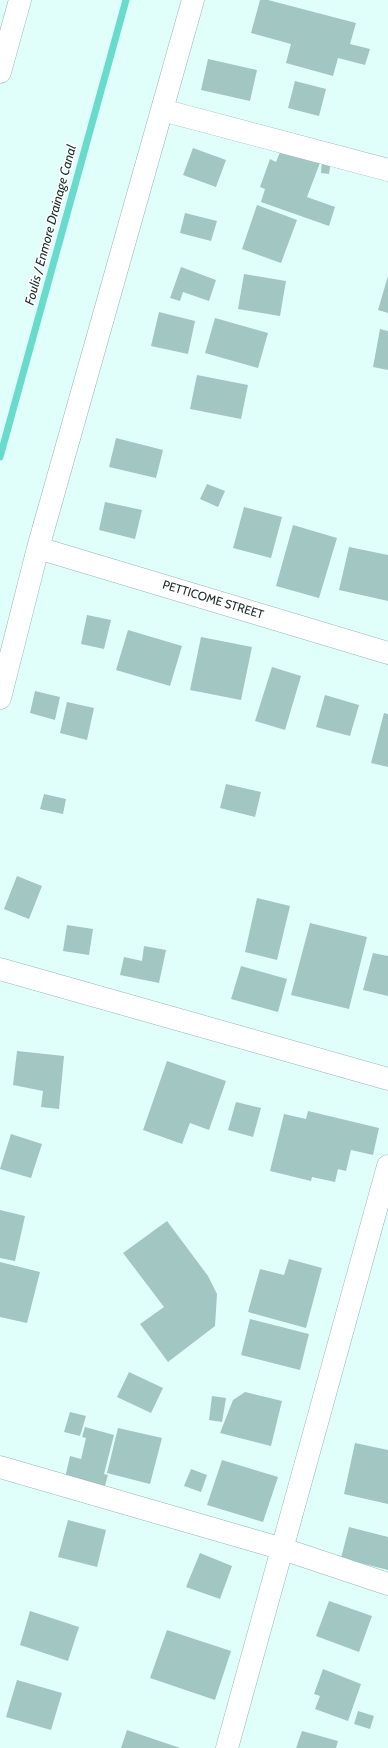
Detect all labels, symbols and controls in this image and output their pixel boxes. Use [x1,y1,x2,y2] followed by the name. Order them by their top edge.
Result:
[22,143,80,307] water label: Foulis / Enmore Drainage Canal
[161,578,265,622] street label: PETTICOME STREET

